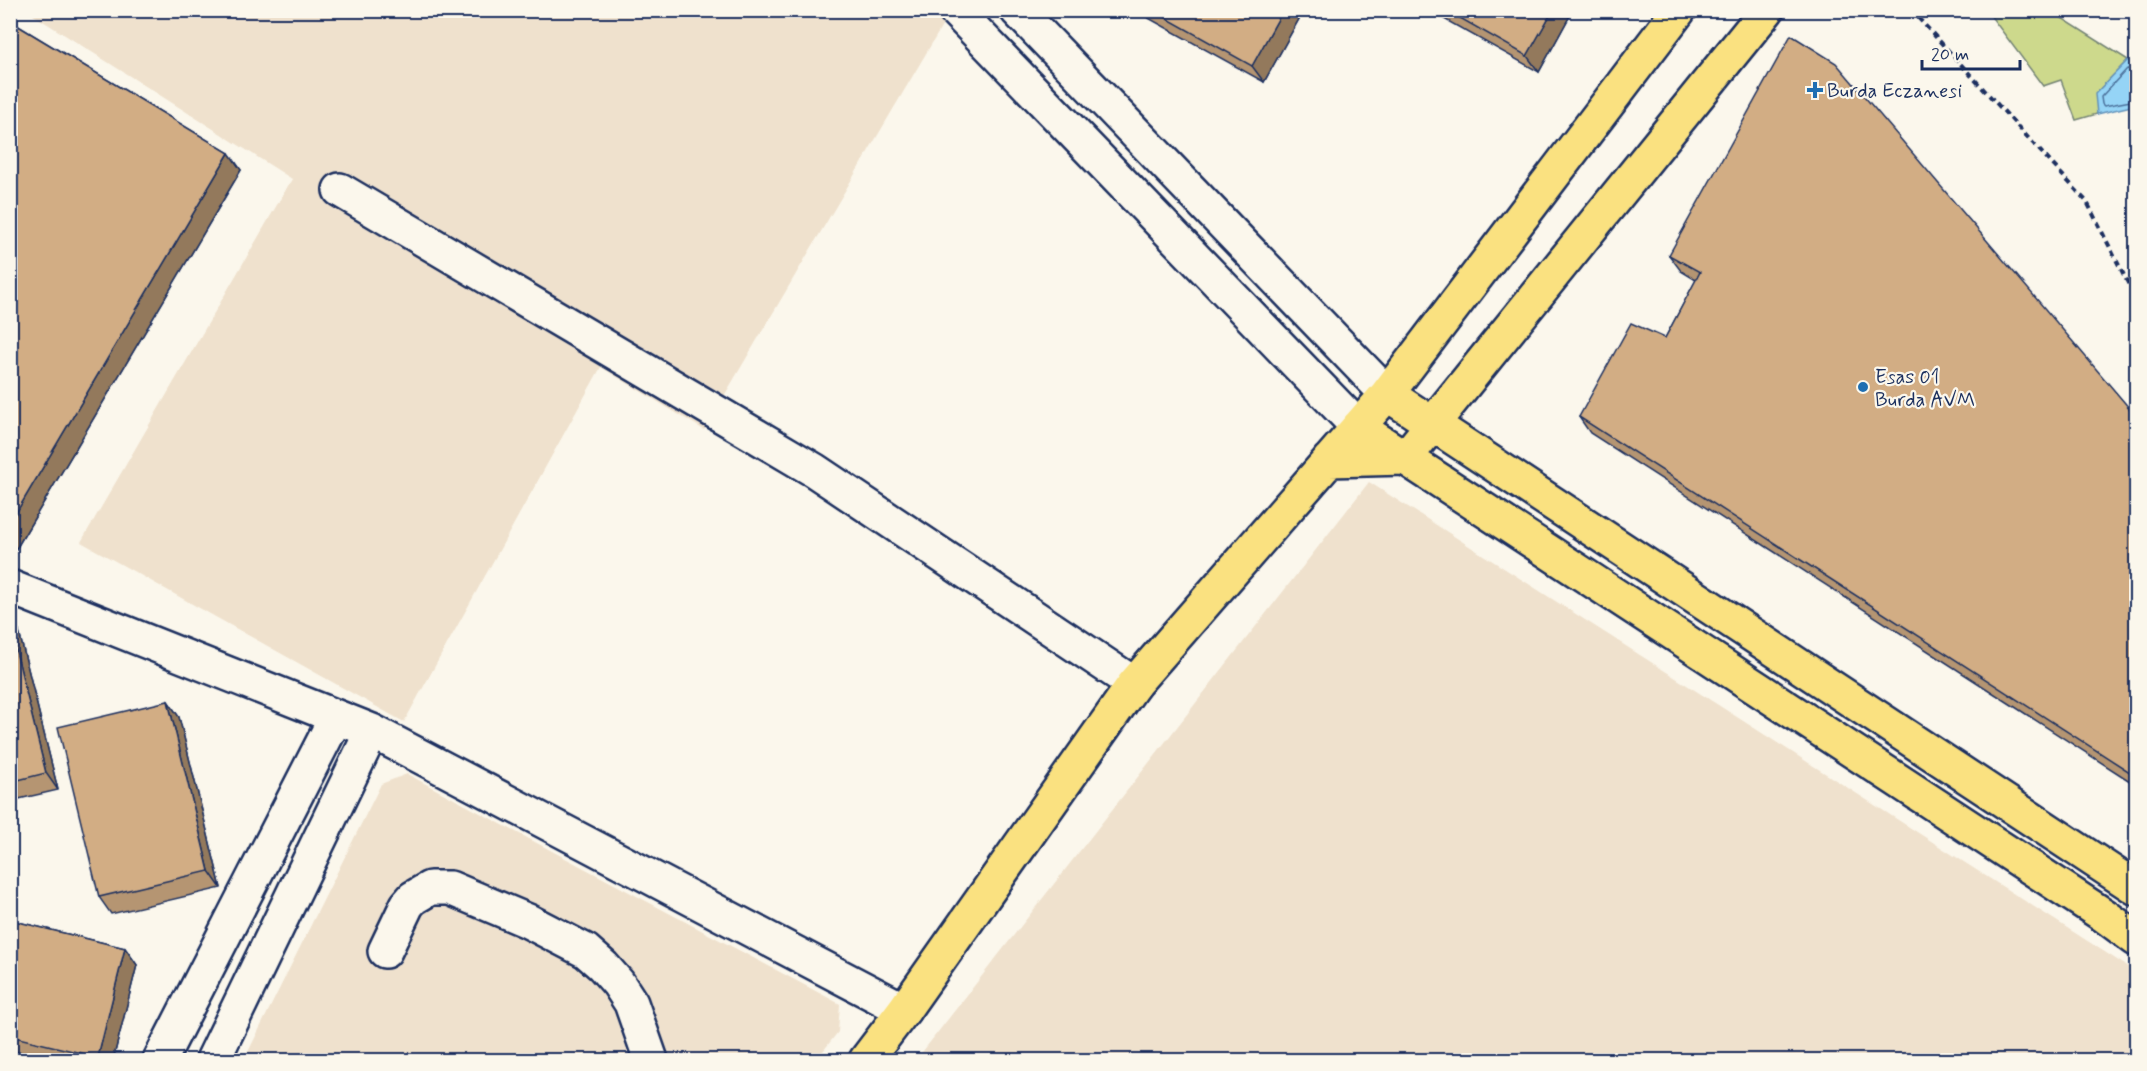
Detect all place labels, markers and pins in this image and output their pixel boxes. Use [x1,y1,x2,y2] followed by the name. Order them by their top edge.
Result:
[1827,78,1962,105] place label: Burda Eczanesi
[1808,83,1822,97] marker: Burda Eczanesi
[1875,364,1975,414] place label: Esas 01 Burda AVM
[1856,380,1870,394] marker: Esas 01 Burda AVM

